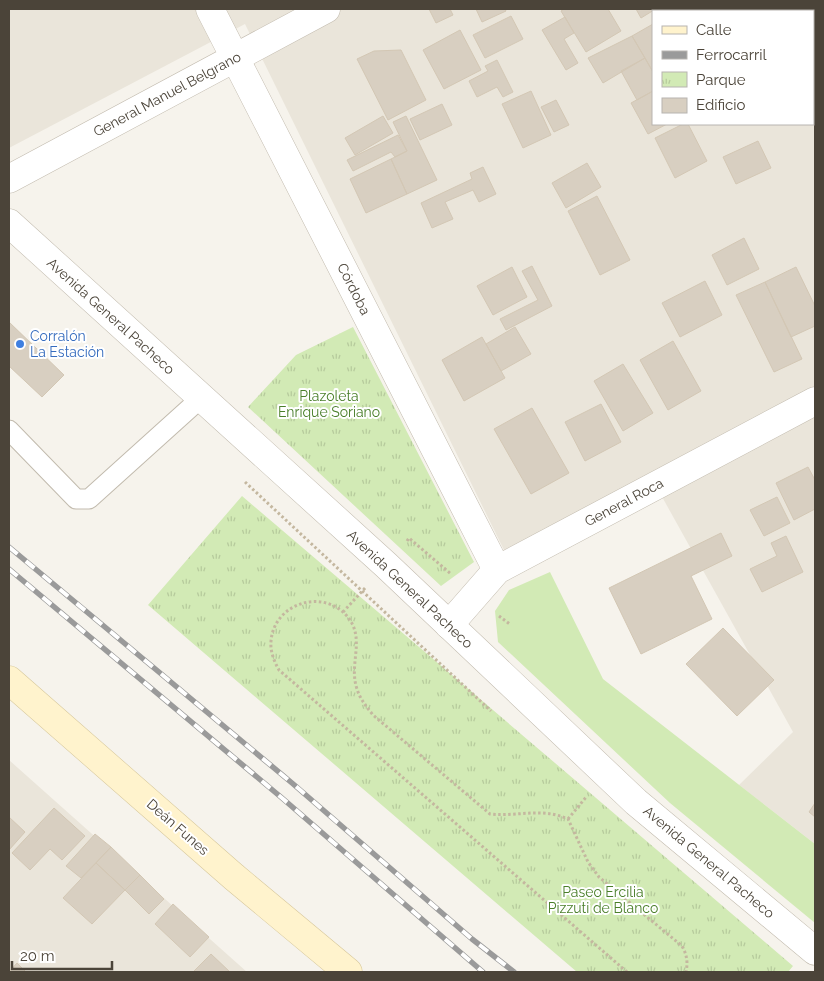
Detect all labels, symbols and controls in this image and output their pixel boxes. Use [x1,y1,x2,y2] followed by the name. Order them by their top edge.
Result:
[652,10,814,125] legend
[696,21,732,39] text: Calle
[696,46,768,64] text: Ferrocarril
[91,48,243,140] street label: General Manuel Belgrano
[696,71,746,89] text: Parque
[696,96,746,114] text: Edificio
[44,255,178,377] street label: Avenida General Pacheco
[334,260,374,318] street label: Córdoba
[30,328,104,360] place label: Corralón La Estación
[14,338,26,350] marker: Corralón La Estación
[278,388,380,420] park label: Plazoleta Enrique Soriano
[582,475,666,529] street label: General Roca
[344,527,476,651] street label: Avenida General Pacheco
[144,796,212,858] street label: Deán Funes
[640,803,778,921] street label: Avenida General Pacheco
[548,884,658,916] park label: Paseo Ercilia Pizzuti de Blanco
[12,938,112,970] scale bar
[20,947,55,965] text: 20 m

